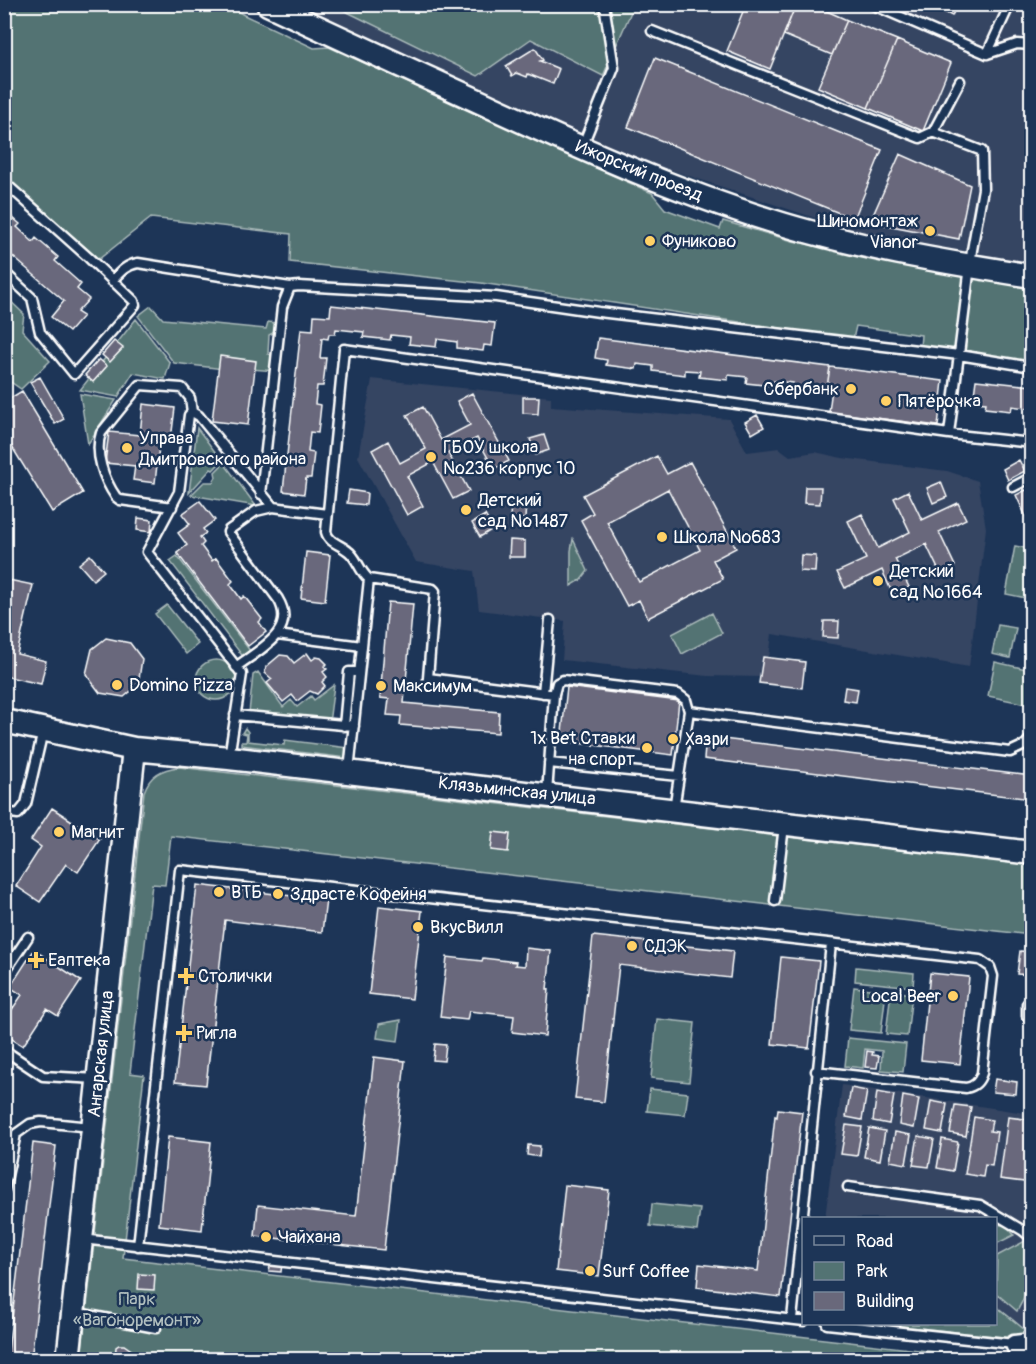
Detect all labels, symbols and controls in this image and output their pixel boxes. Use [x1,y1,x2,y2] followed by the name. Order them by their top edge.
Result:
[572,135,706,207] street label: Ижорский проезд
[817,210,919,254] place label: Шиномонтаж Vianor
[923,224,937,238] marker: Шиномонтаж Vianor
[662,230,737,253] place label: Фуниково
[643,234,657,248] marker: Фуниково
[763,378,839,401] place label: Сбербанк
[844,382,858,396] marker: Сбербанк
[898,390,981,413] place label: Пятёрочка
[879,394,893,408] marker: Пятёрочка
[138,427,306,471] place label: Управа Дмитровского района
[443,436,575,480] place label: ГБОУ школа №236 корпус 10
[120,441,134,455] marker: Управа Дмитровского района
[424,450,438,464] marker: ГБОУ школа №236 корпус 10
[477,489,569,533] place label: Детский сад №1487
[459,503,473,517] marker: Детский сад №1487
[674,526,781,549] place label: Школа №683
[655,530,669,544] marker: Школа №683
[889,560,983,604] place label: Детский сад №1664
[871,574,885,588] marker: Детский сад №1664
[129,674,233,697] place label: Domino Pizza
[393,675,472,698] place label: Максимум
[110,678,124,692] marker: Domino Pizza
[374,679,388,693] marker: Максимум
[530,727,635,771] place label: 1x Bet Ставки на спорт
[685,728,728,751] place label: Хазри
[666,732,680,746] marker: Хазри
[640,741,654,755] marker: 1x Bet Ставки на спорт
[437,771,597,811] street label: Клязьминская улица
[71,821,124,844] place label: Магнит
[52,825,66,839] marker: Магнит
[231,881,262,904] place label: ВТБ
[290,883,427,906] place label: Здрасте Кофейня
[212,885,226,899] marker: ВТБ
[271,887,285,901] marker: Здрасте Кофейня
[430,916,503,939] place label: ВкусВилл
[411,920,425,934] marker: ВкусВилл
[644,935,687,958] place label: СДЭК
[625,939,639,953] marker: СДЭК
[48,949,110,972] place label: Еаптека
[29,953,43,967] marker: Еаптека
[198,965,272,988] place label: Столички
[179,969,193,983] marker: Столички
[861,985,942,1008] place label: Local Beer
[83,989,119,1119] street label: Ангарская улица
[946,989,960,1003] marker: Local Beer
[196,1022,237,1045] place label: Ригла
[177,1026,191,1040] marker: Ригла
[802,1217,997,1325] legend
[278,1226,341,1249] place label: Чайхана
[259,1230,273,1244] marker: Чайхана
[856,1230,893,1253] text: Road
[602,1260,690,1283] place label: Surf Coffee
[856,1260,888,1283] text: Park
[583,1264,597,1278] marker: Surf Coffee
[73,1288,201,1332] park label: Парк «Вагоноремонт»
[856,1290,914,1313] text: Building

